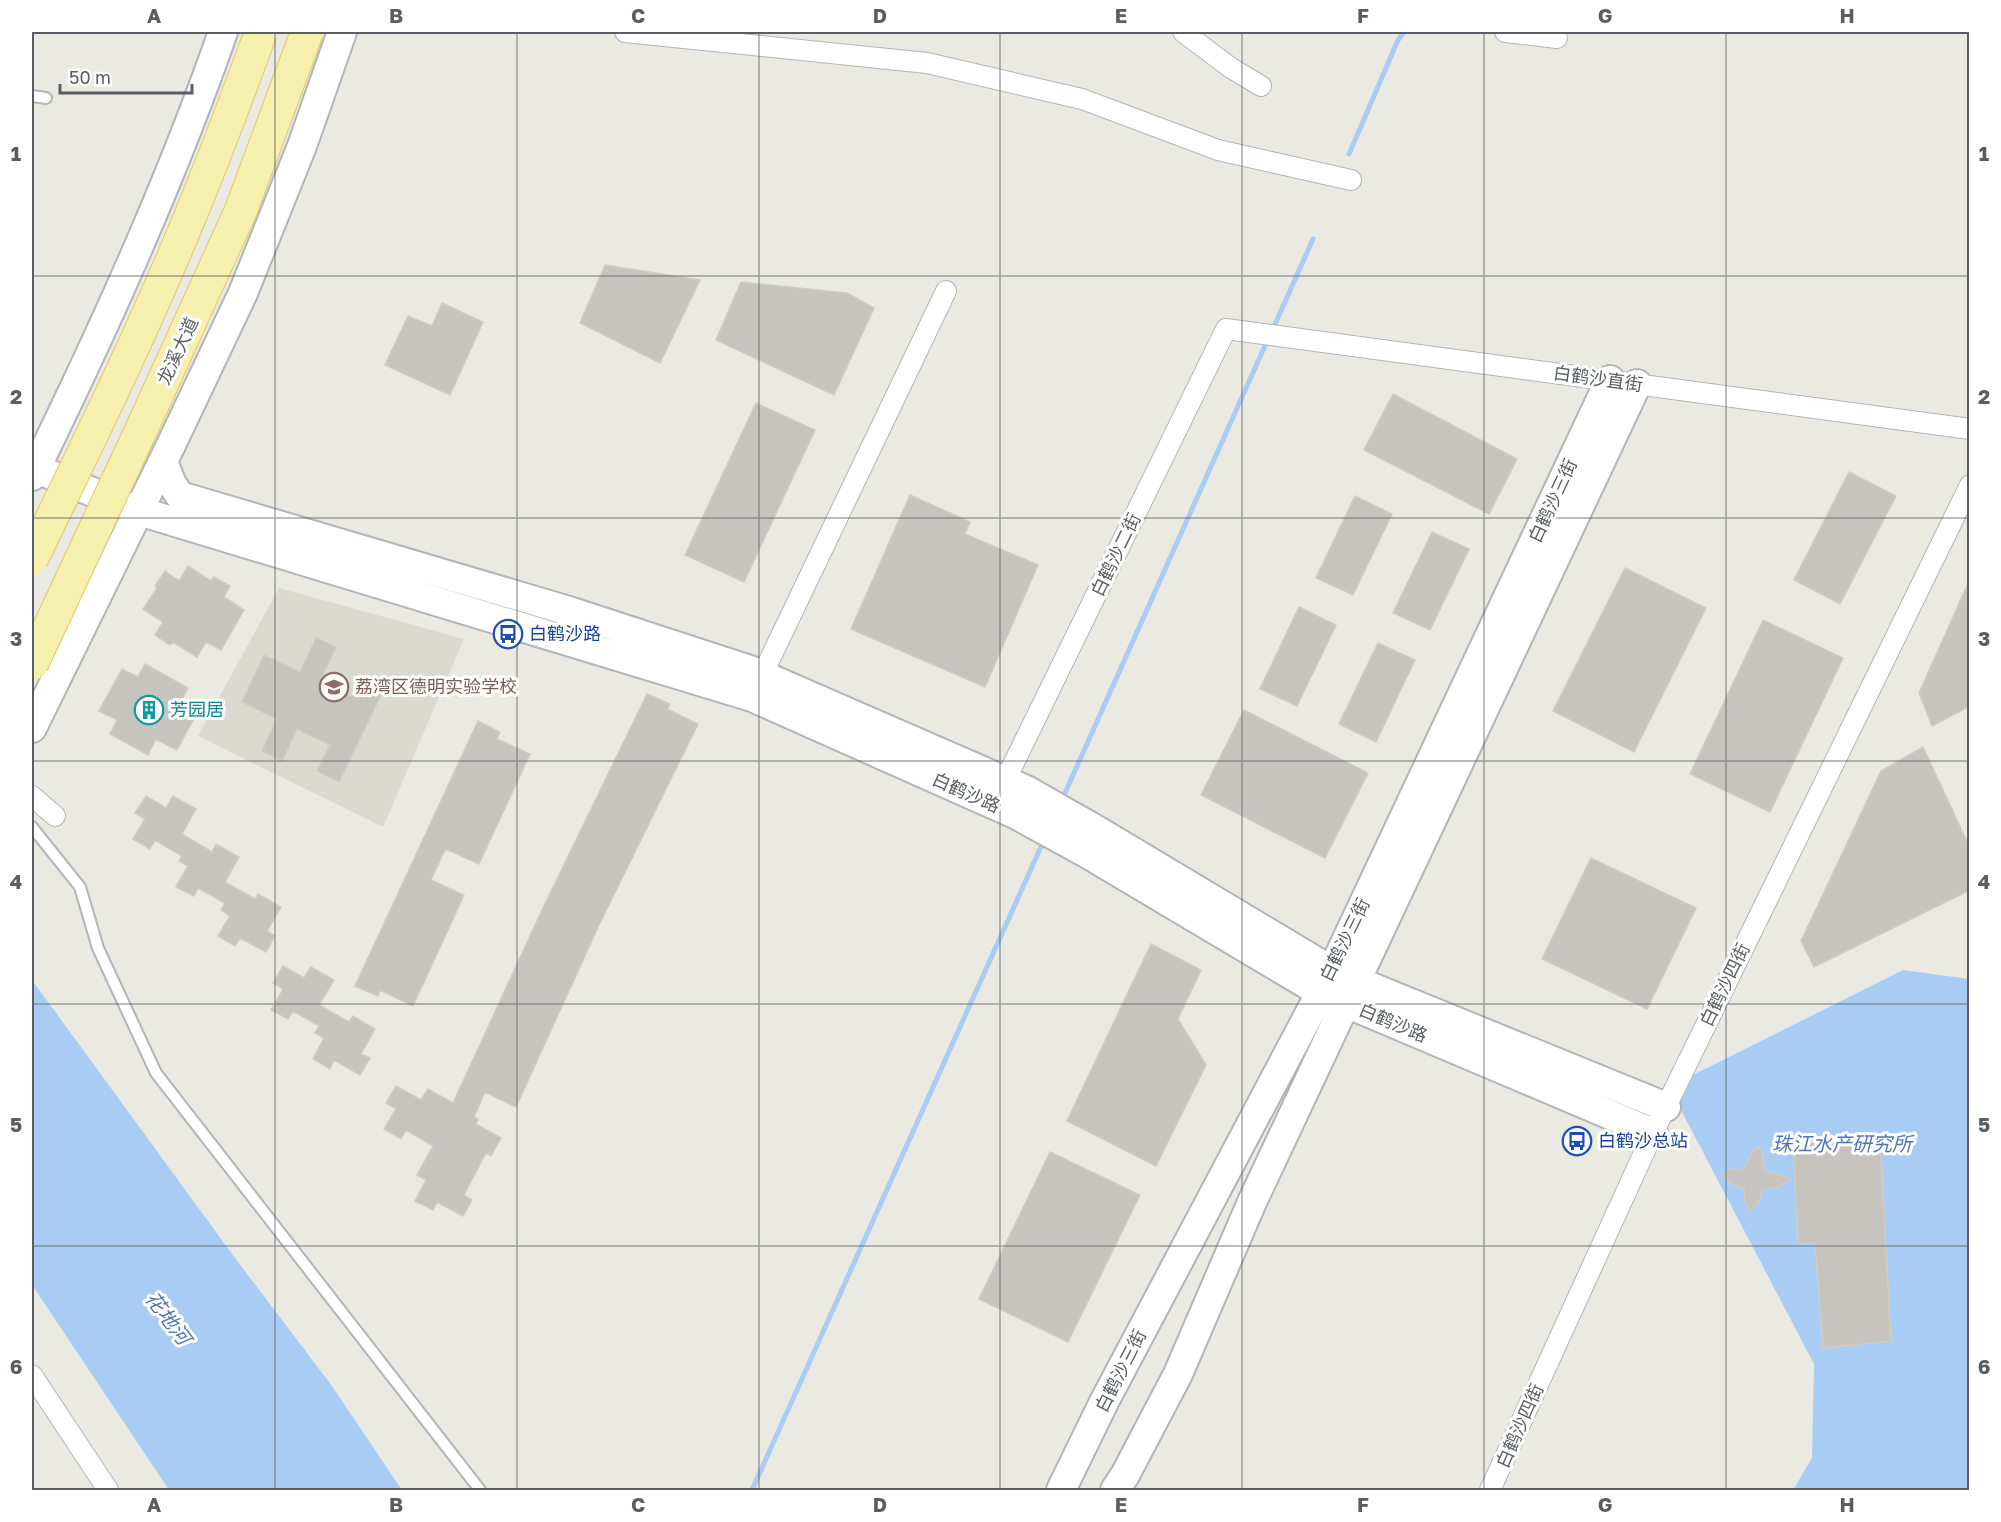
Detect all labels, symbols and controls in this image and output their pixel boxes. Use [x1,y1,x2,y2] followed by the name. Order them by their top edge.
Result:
[147,3,161,27] text: A
[389,3,403,27] text: B
[631,3,645,27] text: C
[873,3,887,27] text: D
[1115,3,1127,27] text: E
[1357,3,1369,27] text: F
[1598,3,1612,27] text: G
[1839,3,1855,27] text: H
[60,57,192,95] scale bar
[69,66,111,88] text: 50 m
[11,141,21,165] text: 1
[1979,141,1989,165] text: 1
[152,313,202,388] street label: 龙溪大道
[1552,361,1644,395] street label: 白鹤沙直街
[10,384,22,408] text: 2
[1978,384,1990,408] text: 2
[1523,455,1581,546] street label: 白鹤沙三街
[1085,509,1145,600] street label: 白鹤沙二街
[492,618,524,650] bus stop icon: 白鹤沙路
[529,622,601,644] place label: 白鹤沙路
[10,626,22,650] text: 3
[1978,626,1990,650] text: 3
[318,671,350,703] school or university icon: 荔湾区德明实验学校
[355,675,517,697] place label: 荔湾区德明实验学校
[133,694,165,726] building icon: 芳园居
[170,698,224,720] place label: 芳园居
[929,767,1004,817] street label: 白鹤沙路
[10,869,22,893] text: 4
[1978,869,1990,893] text: 4
[1314,894,1374,985] street label: 白鹤沙三街
[1694,939,1754,1030] street label: 白鹤沙四街
[1356,998,1431,1046] street label: 白鹤沙路
[10,1112,22,1136] text: 5
[1978,1112,1990,1136] text: 5
[1561,1125,1593,1157] bus stop icon: 白鹤沙总站
[1598,1129,1688,1151] place label: 白鹤沙总站
[1772,1131,1915,1155] water label: 珠江水产研究所
[141,1286,199,1352] water label: 花地河
[1090,1325,1150,1416] street label: 白鹤沙三街
[10,1354,22,1378] text: 6
[1978,1354,1990,1378] text: 6
[1491,1380,1547,1471] street label: 白鹤沙四街
[147,1492,161,1516] text: A
[389,1492,403,1516] text: B
[631,1492,645,1516] text: C
[873,1492,887,1516] text: D
[1115,1492,1127,1516] text: E
[1357,1492,1369,1516] text: F
[1598,1492,1612,1516] text: G
[1839,1492,1855,1516] text: H

